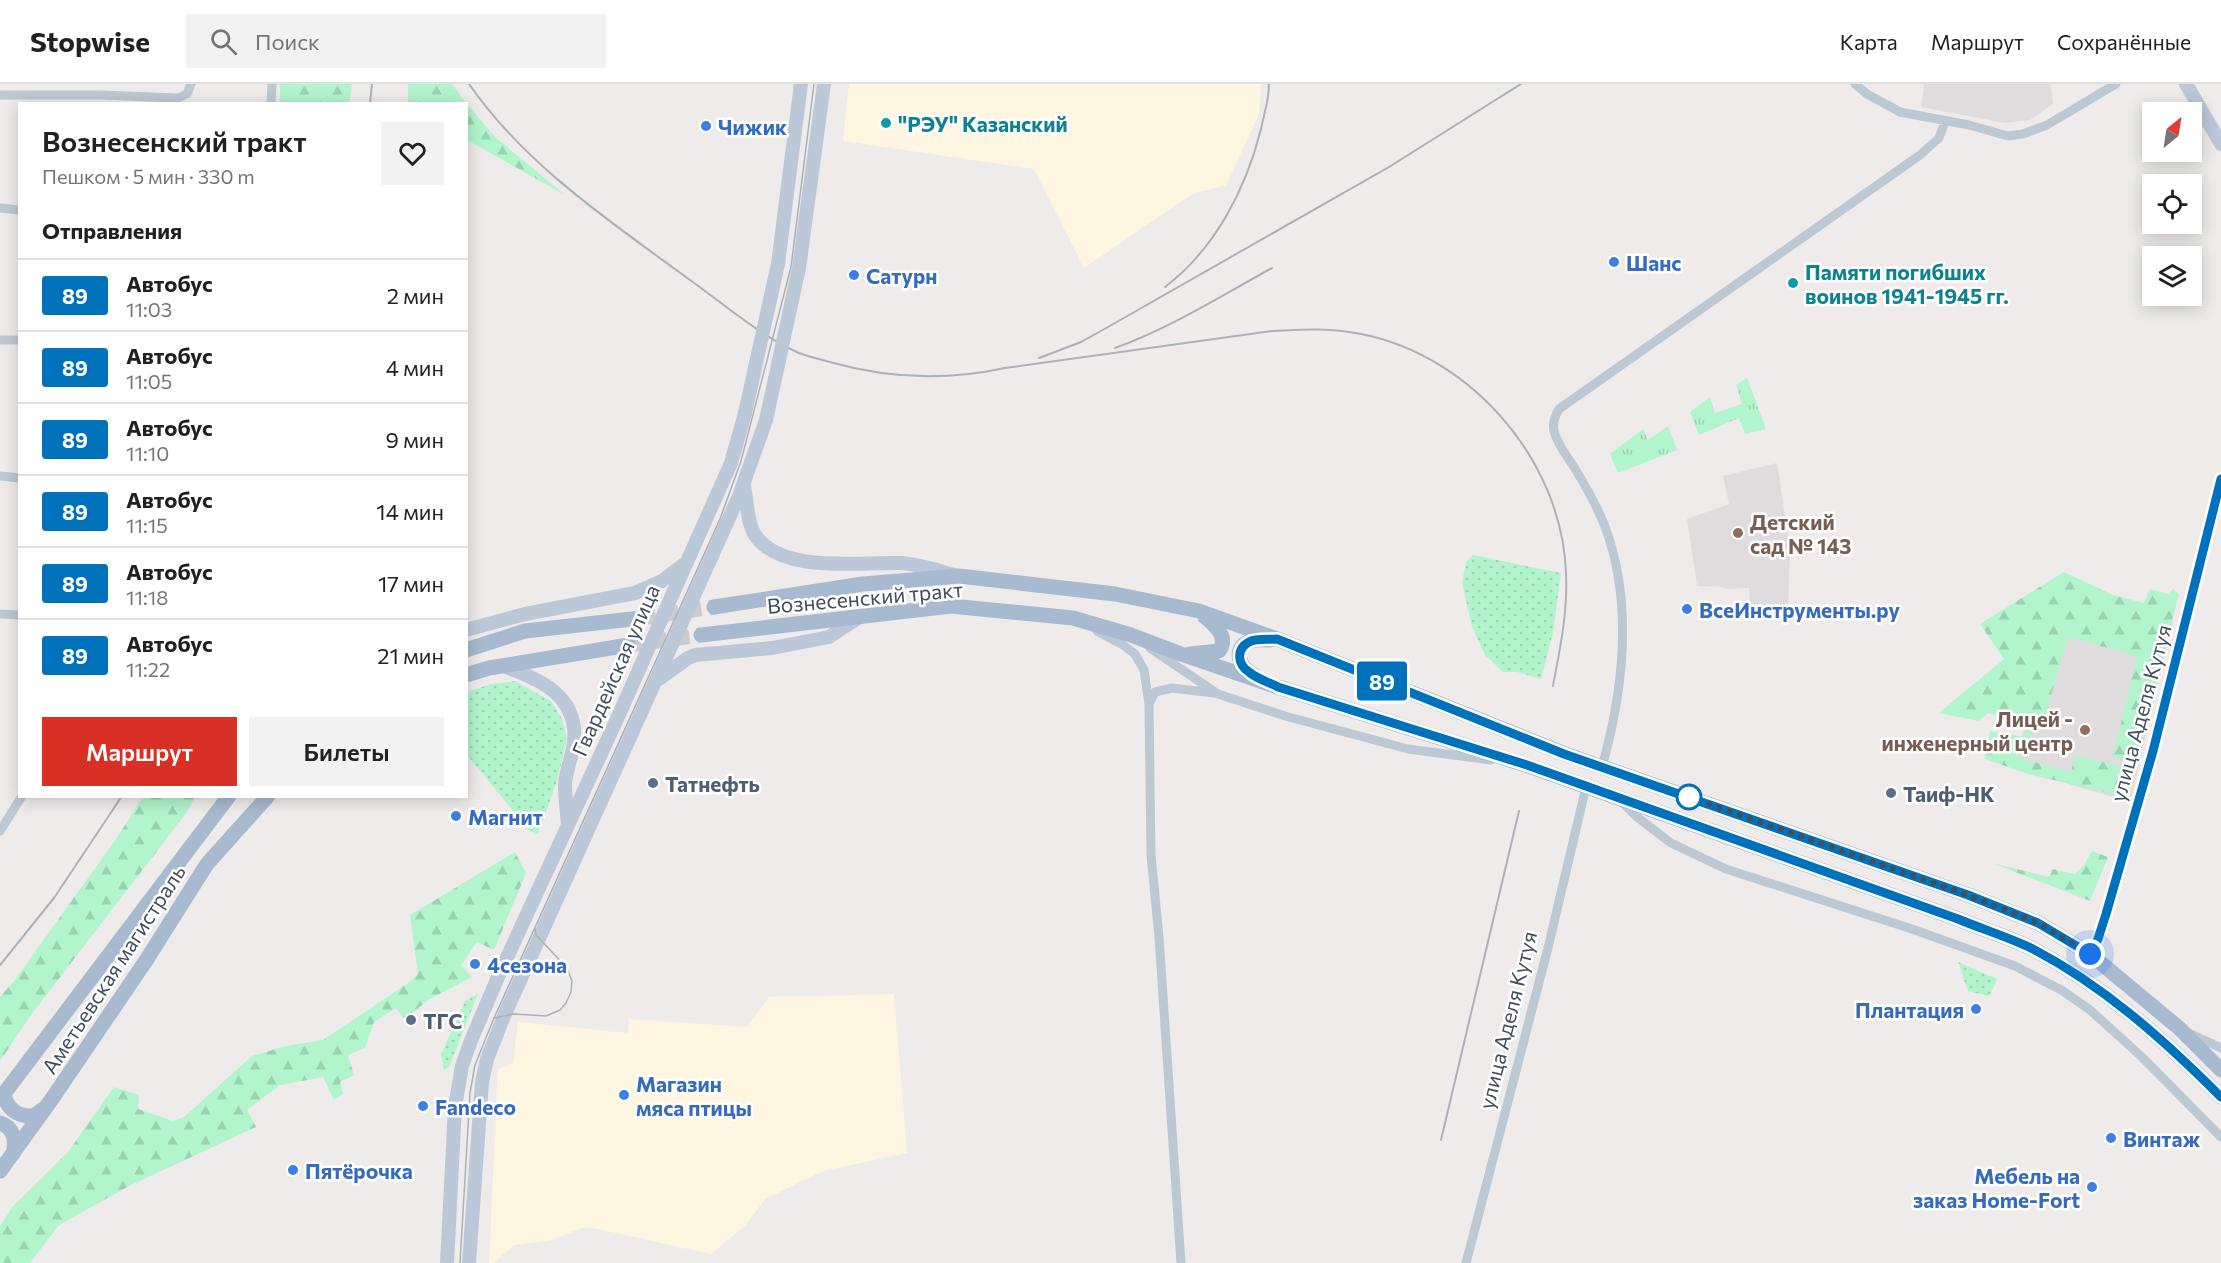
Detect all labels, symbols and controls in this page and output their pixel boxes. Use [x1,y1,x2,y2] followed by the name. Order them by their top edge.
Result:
[186,14,606,68] search box
[30,24,150,58] text: Stopwise
[207,25,240,58] icon: search
[255,28,320,55] text: Поиск
[1840,29,1898,54] text: Карта
[1931,29,2024,54] text: Маршрут
[2057,29,2191,54] text: Сохранённые
[2142,102,2202,162] north arrow
[2142,102,2202,306] map controls
[898,111,1068,136] place label: "РЭУ" Казанский
[718,114,787,139] place label: Чижик
[879,116,893,130] marker: "РЭУ" Казанский
[699,119,713,133] marker: Чижик
[381,122,444,185] button: heart
[42,124,307,158] text: Вознесенский тракт
[42,164,255,188] text: Пешком · 5 мин · 330 m
[2142,174,2202,234] button: locate
[42,217,182,244] text: Отправления
[2142,246,2202,306] button: layers
[1626,250,1682,275] place label: Шанс
[1607,255,1621,269] marker: Шанс
[1805,259,2009,308] place label: Памяти погибших воинов 1941-1945 гг.
[866,263,937,288] place label: Сатурн
[847,268,861,282] marker: Сатурн
[126,270,213,297] text: Автобус
[1786,276,1800,290] marker: Памяти погибших воинов 1941-1945 гг.
[387,282,444,309] text: 2 мин
[62,283,88,308] text: 89
[126,297,172,321] text: 11:03
[126,342,213,369] text: Автобус
[386,354,444,381] text: 4 мин
[62,355,88,380] text: 89
[126,369,172,393] text: 11:05
[126,414,213,441] text: Автобус
[386,426,444,453] text: 9 мин
[62,427,88,452] text: 89
[126,441,169,465] text: 11:10
[126,486,213,513] text: Автобус
[376,498,444,525] text: 14 мин
[62,499,88,524] text: 89
[1750,509,1852,558] place label: Детский сад № 143
[126,513,168,537] text: 11:15
[1731,526,1745,540] marker: Детский сад № 143
[126,558,213,585] text: Автобус
[378,570,444,597] text: 17 мин
[62,571,88,596] text: 89
[766,576,964,618] street label: Вознесенский тракт
[566,580,664,760] street label: Гвардейская улица
[126,585,169,609] text: 11:18
[1699,597,1900,622] place label: ВсеИнструменты.ру
[1680,602,1694,616] marker: ВсеИнструменты.ру
[2104,622,2176,804] street label: улица Аделя Кутуя
[126,630,213,657] text: Автобус
[377,642,444,669] text: 21 мин
[62,643,88,668] text: 89
[126,657,170,681] text: 11:22
[1355,662,1409,700] line badge: 89
[1369,669,1395,694] text: 89
[1881,706,2073,755] place label: Лицей - инженерный центр
[42,717,237,786] button: Маршрут
[249,717,444,786] button: Билеты
[2078,723,2092,737] marker: Лицей - инженерный центр
[665,771,760,796] place label: Татнефть
[646,776,660,790] marker: Татнефть
[1903,781,1995,806] place label: Таиф-НК
[1676,784,1702,810] unlabelled marker
[1884,786,1898,800] marker: Таиф-НК
[468,804,543,829] place label: Магнит
[449,809,463,823] marker: Магнит
[36,860,190,1078] street label: Аметьевская магистраль
[1473,928,1541,1112] street label: улица Аделя Кутуя
[2075,939,2105,969] your location
[487,952,567,977] place label: 4сезона
[468,957,482,971] marker: 4сезона
[1855,997,1964,1022] place label: Плантация
[1969,1002,1983,1016] marker: Плантация
[423,1008,463,1033] place label: ТГС
[404,1013,418,1027] marker: ТГС
[636,1071,752,1120] place label: Магазин мяса птицы
[617,1088,631,1102] marker: Магазин мяса птицы
[435,1094,516,1119] place label: Fandeco
[416,1099,430,1113] marker: Fandeco
[2123,1126,2200,1151] place label: Винтаж
[2104,1131,2118,1145] marker: Винтаж
[305,1158,413,1183] place label: Пятёрочка
[286,1163,300,1177] marker: Пятёрочка
[1913,1163,2080,1212] place label: Мебель на заказ Home-Fort
[2085,1180,2099,1194] marker: Мебель на заказ Home-Fort

